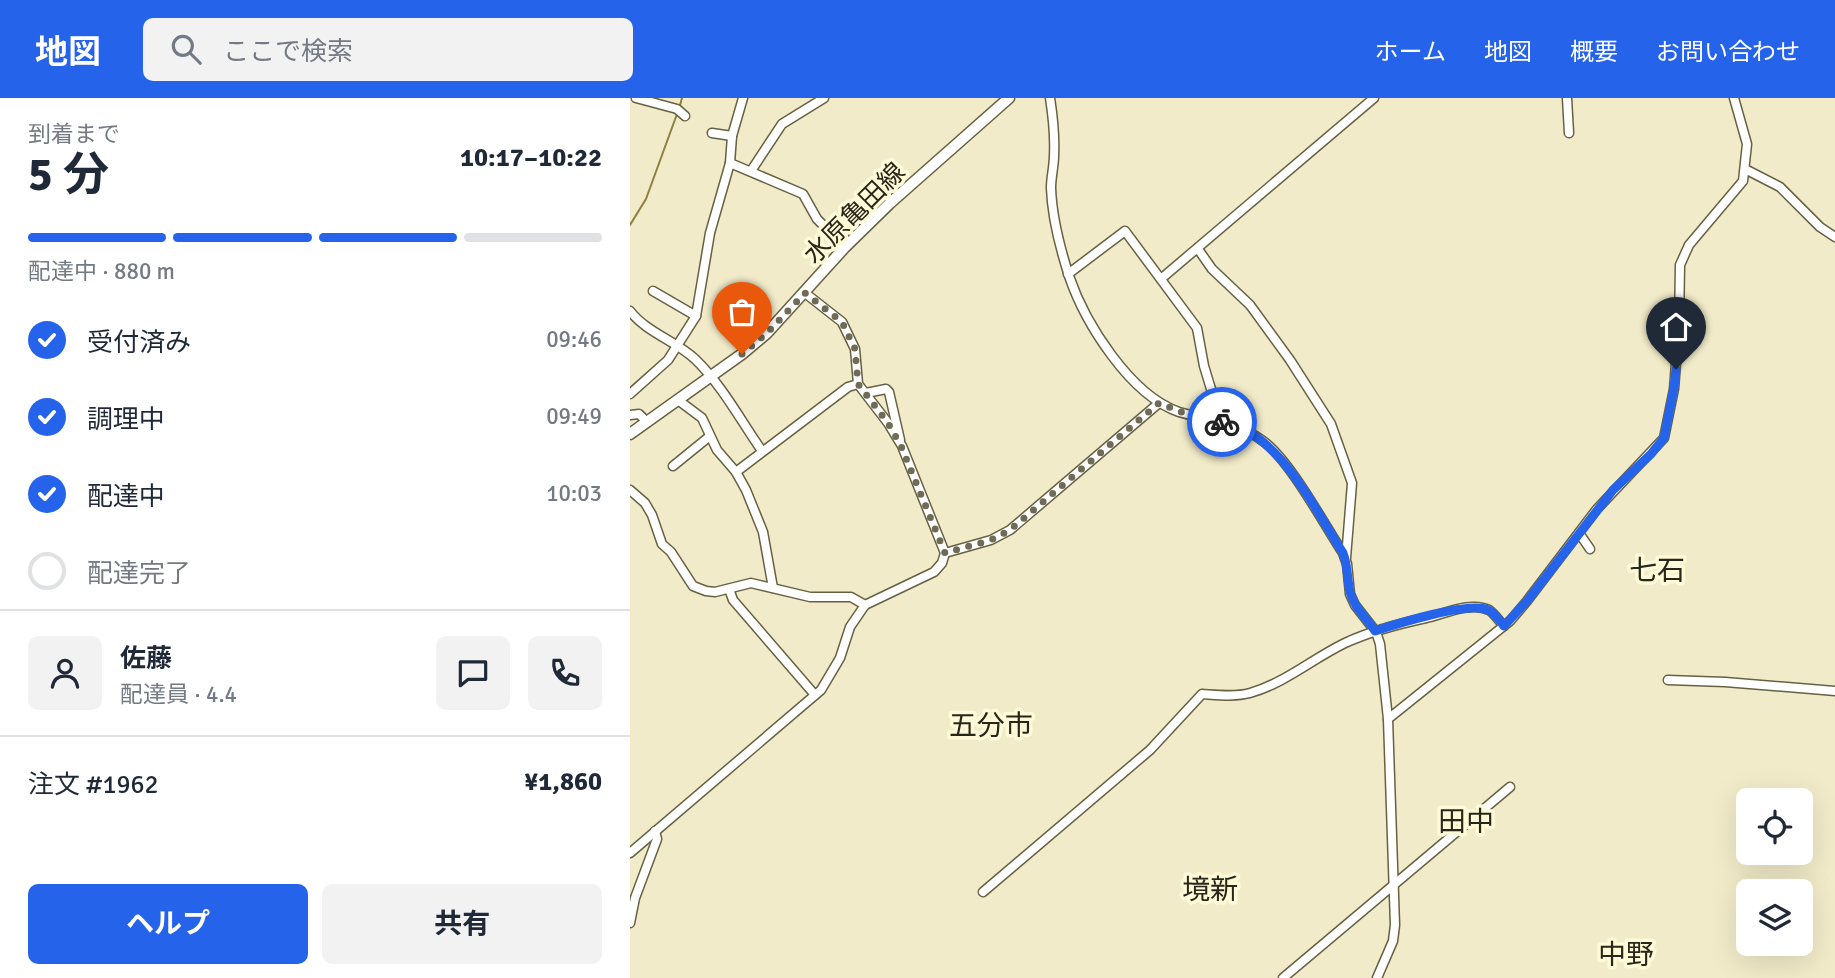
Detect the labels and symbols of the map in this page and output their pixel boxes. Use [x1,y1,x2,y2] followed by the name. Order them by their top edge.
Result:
[797,156,912,271] street label: 水原亀田線
[712,282,772,354] pin
[1646,297,1706,369] pin
[1187,387,1257,457] courier
[1629,554,1685,588] district label: 七石
[949,709,1033,743] district label: 五分市
[1438,805,1494,839] district label: 田中
[1182,873,1238,907] district label: 境新
[1598,938,1654,972] district label: 中野

